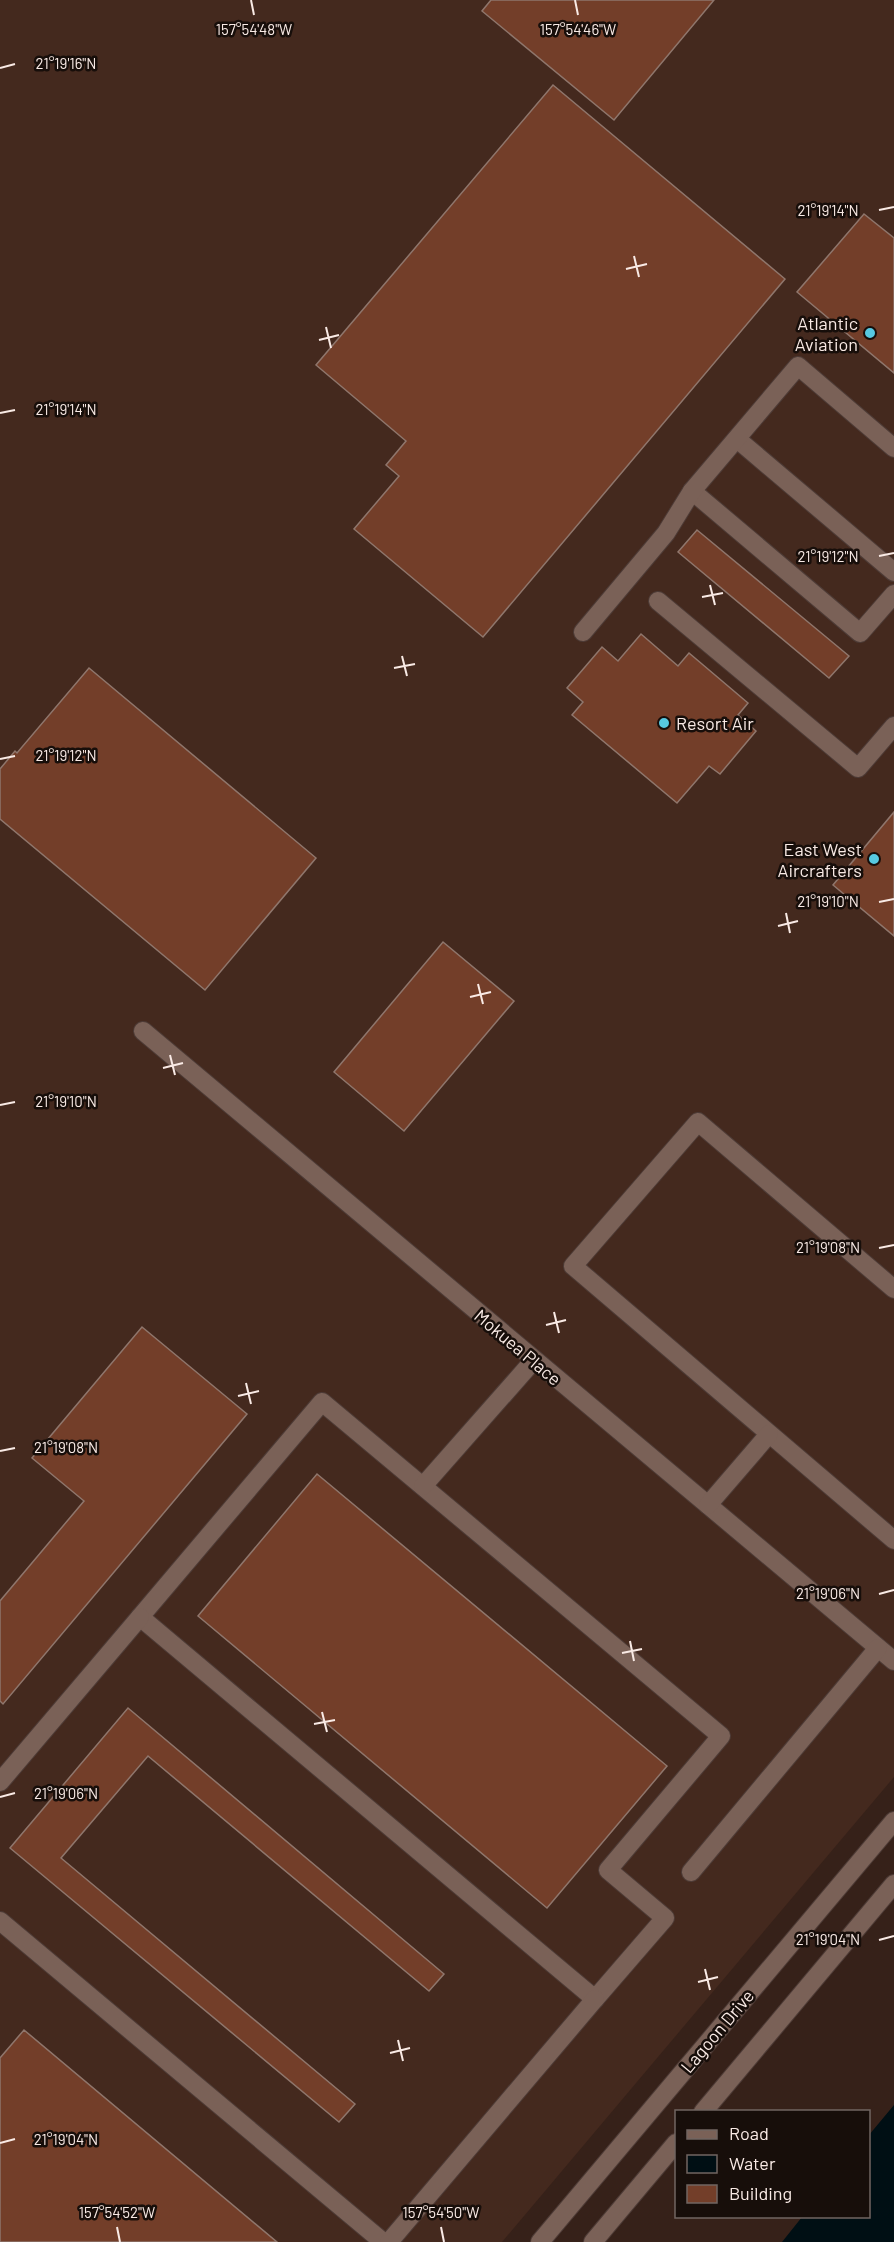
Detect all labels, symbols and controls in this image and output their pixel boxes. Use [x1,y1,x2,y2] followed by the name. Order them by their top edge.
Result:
[216,20,292,38] text: 157°54'48"W
[540,20,616,38] text: 157°54'46"W
[36,54,96,72] text: 21°19'16"N
[797,201,859,219] text: 21°19'14"N
[795,312,858,355] place label: Atlantic Aviation
[863,326,877,340] marker: Atlantic Aviation
[35,400,97,418] text: 21°19'14"N
[797,547,859,565] text: 21°19'12"N
[676,712,754,734] place label: Resort Air
[657,716,671,730] marker: Resort Air
[35,746,97,764] text: 21°19'12"N
[778,838,862,881] place label: East West Aircrafters
[867,852,881,866] marker: East West Aircrafters
[797,892,859,910] text: 21°19'10"N
[35,1092,97,1110] text: 21°19'10"N
[796,1238,860,1256] text: 21°19'08"N
[470,1304,566,1390] street label: Mokuea Place
[34,1438,98,1456] text: 21°19'08"N
[796,1584,860,1602] text: 21°19'06"N
[34,1784,98,1802] text: 21°19'06"N
[796,1930,860,1948] text: 21°19'04"N
[676,1985,758,2077] street label: Lagoon Drive
[675,2110,870,2218] legend
[729,2122,769,2144] text: Road
[34,2130,98,2148] text: 21°19'04"N
[729,2152,776,2174] text: Water
[729,2182,792,2204] text: Building
[79,2203,155,2221] text: 157°54'52"W
[403,2203,479,2221] text: 157°54'50"W

